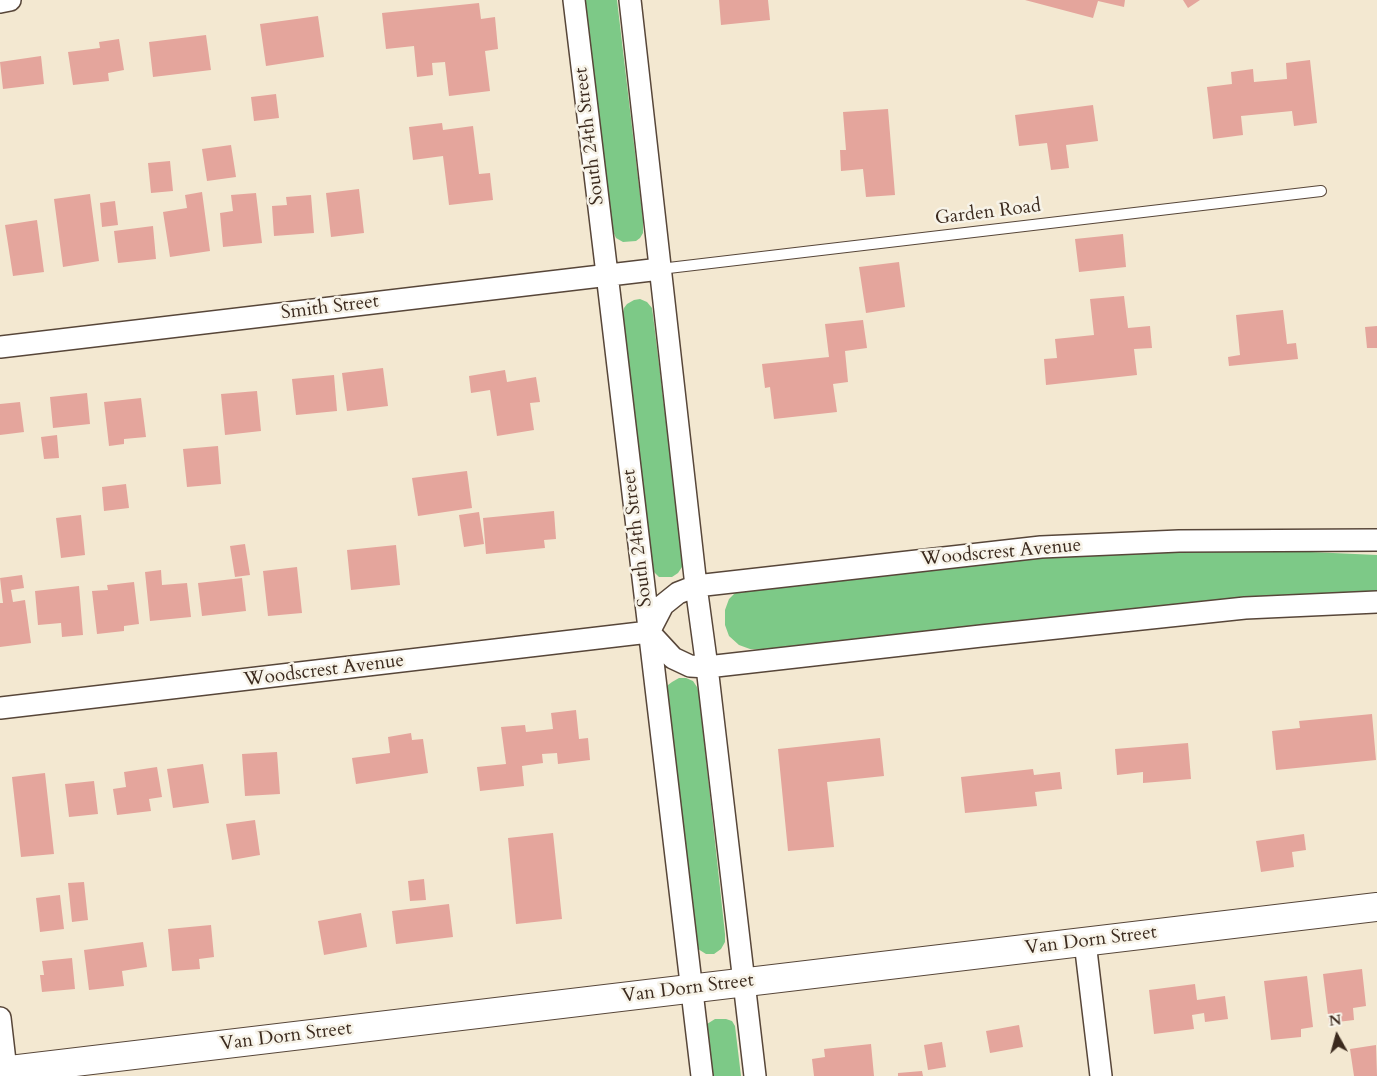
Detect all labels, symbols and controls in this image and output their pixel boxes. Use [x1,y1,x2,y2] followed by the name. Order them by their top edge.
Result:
[570,66,610,206] street label: South 24th Street
[934,195,1042,231] street label: Garden Road
[280,291,380,325] street label: Smith Street
[618,468,658,608] street label: South 24th Street
[920,535,1082,571] street label: Woodscrest Avenue
[243,650,405,692] street label: Woodscrest Avenue
[1024,922,1158,960] street label: Van Dorn Street
[621,970,755,1008] street label: Van Dorn Street
[1328,1010,1342,1031] text: N
[1312,1011,1362,1061] north arrow
[219,1018,353,1056] street label: Van Dorn Street

